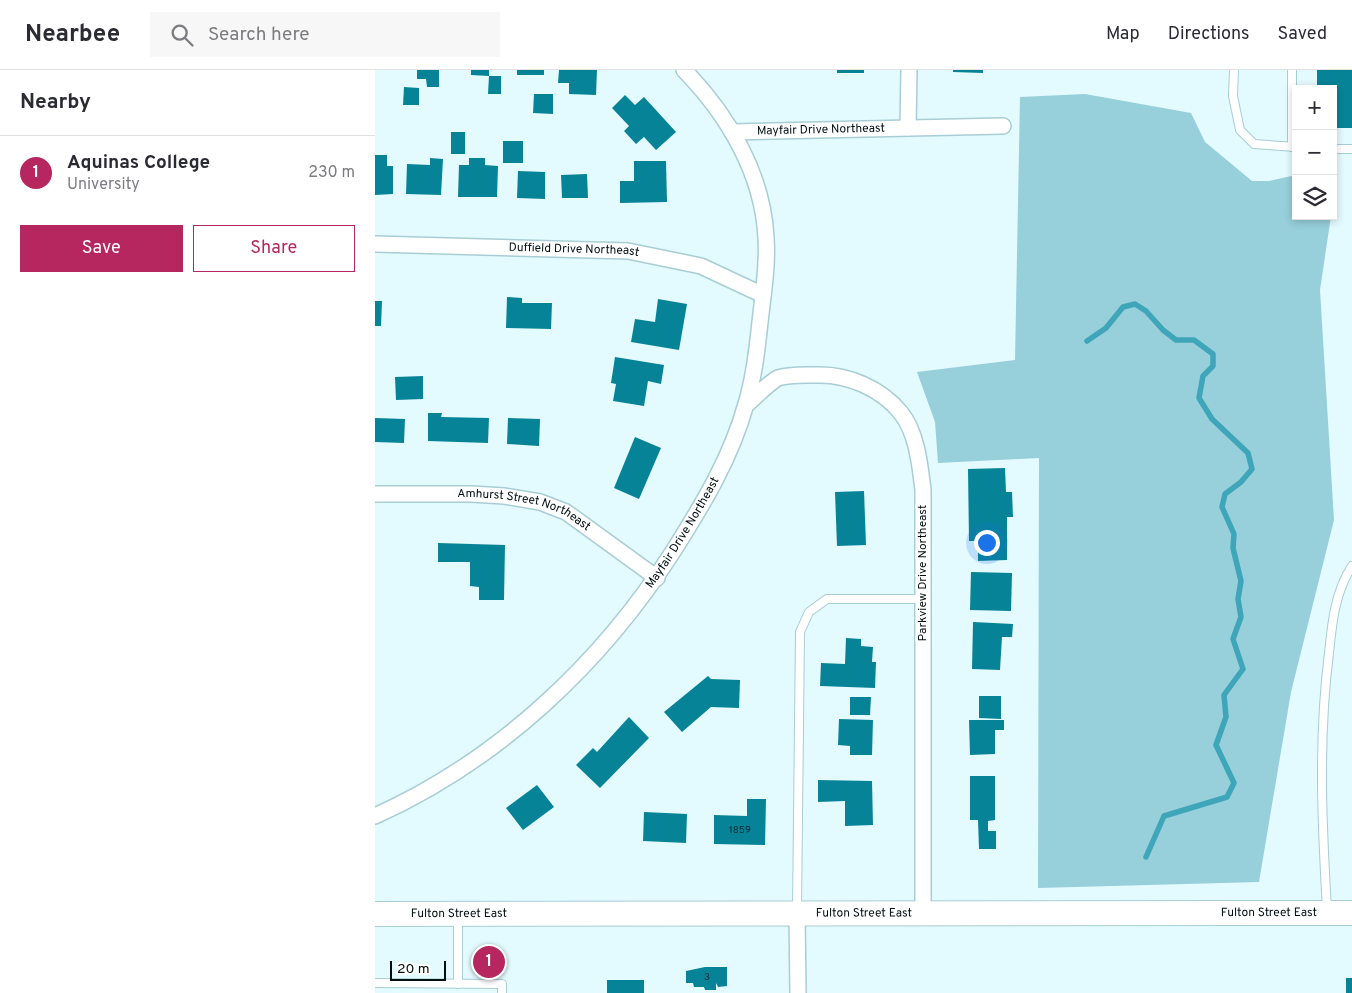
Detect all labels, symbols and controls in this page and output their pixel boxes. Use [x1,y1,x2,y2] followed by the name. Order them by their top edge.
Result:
[150,12,500,57] search box
[25,20,120,50] text: Nearbee
[168,21,196,49] icon: search
[208,23,310,47] text: Search here
[1106,23,1140,46] text: Map
[1168,23,1250,46] text: Directions
[1278,23,1327,46] text: Saved
[1292,85,1337,220] map controls
[1292,85,1337,130] button: +
[20,89,91,116] text: Nearby
[757,121,885,139] street label: Mayfair Drive Northeast
[1292,130,1337,175] button: −
[67,151,210,175] text: Aquinas College
[33,163,39,183] text: 1
[308,163,355,183] text: 230 m
[67,175,140,195] text: University
[1292,175,1337,220] button: layers
[20,225,183,272] button: Save
[193,225,355,272] button: Share
[508,240,641,261] street label: Duffield Drive Northeast
[642,474,723,592] street label: Mayfair Drive Northeast
[457,486,594,535] street label: Amhurst Street Northeast
[915,505,931,641] street label: Parkview Drive Northeast
[974,530,1000,556] your location
[729,824,751,837] house number: 1859
[816,905,912,922] street label: Fulton Street East
[1221,905,1317,921] street label: Fulton Street East
[411,906,507,922] street label: Fulton Street East
[473,943,505,981] pin: 1
[390,958,446,981] scale bar
[397,961,430,978] text: 20 m
[704,971,710,984] house number: 3

